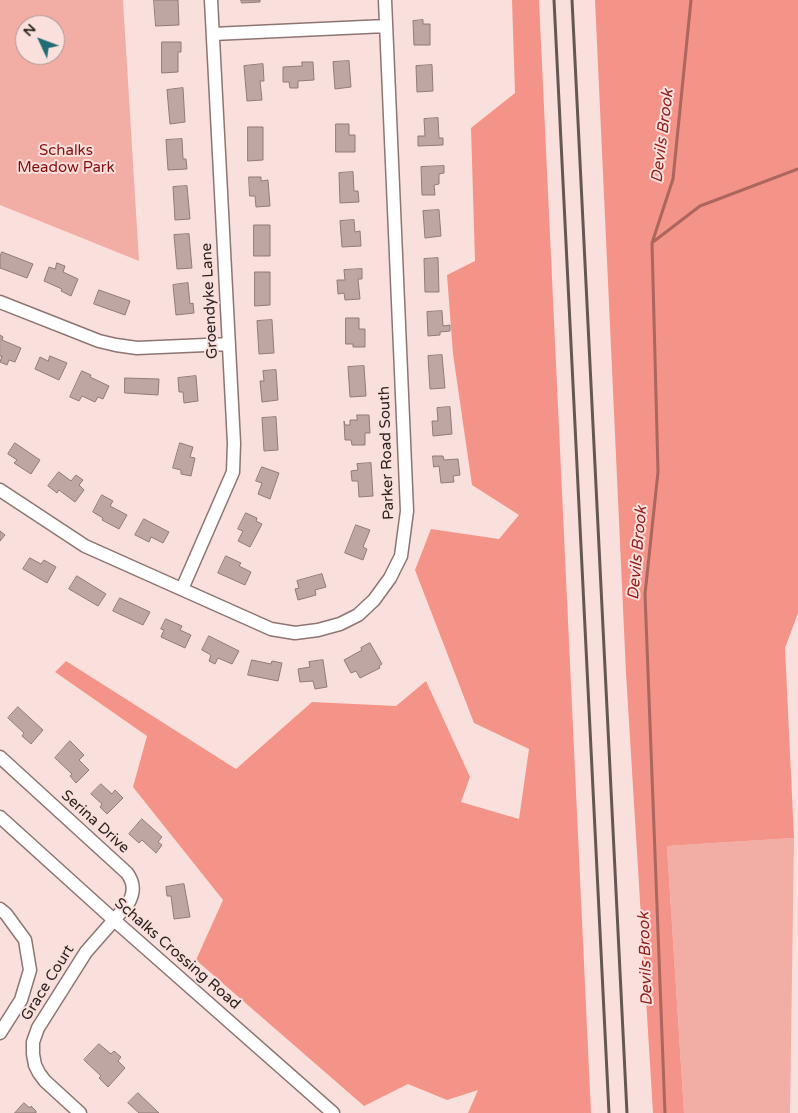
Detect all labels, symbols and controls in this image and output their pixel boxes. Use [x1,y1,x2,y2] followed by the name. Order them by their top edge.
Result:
[15,15,65,65] north arrow
[19,20,39,40] text: N
[648,88,678,184] water label: Devils Brook
[17,142,115,177] park label: Schalks Meadow Park
[198,242,222,360] street label: Groendyke Lane
[376,386,398,520] street label: Parker Road South
[624,505,652,601] water label: Devils Brook
[57,787,133,857] street label: Serina Drive
[110,894,244,1014] street label: Schalks Crossing Road
[635,912,657,1006] water label: Devils Brook
[18,942,78,1024] street label: Grace Court

